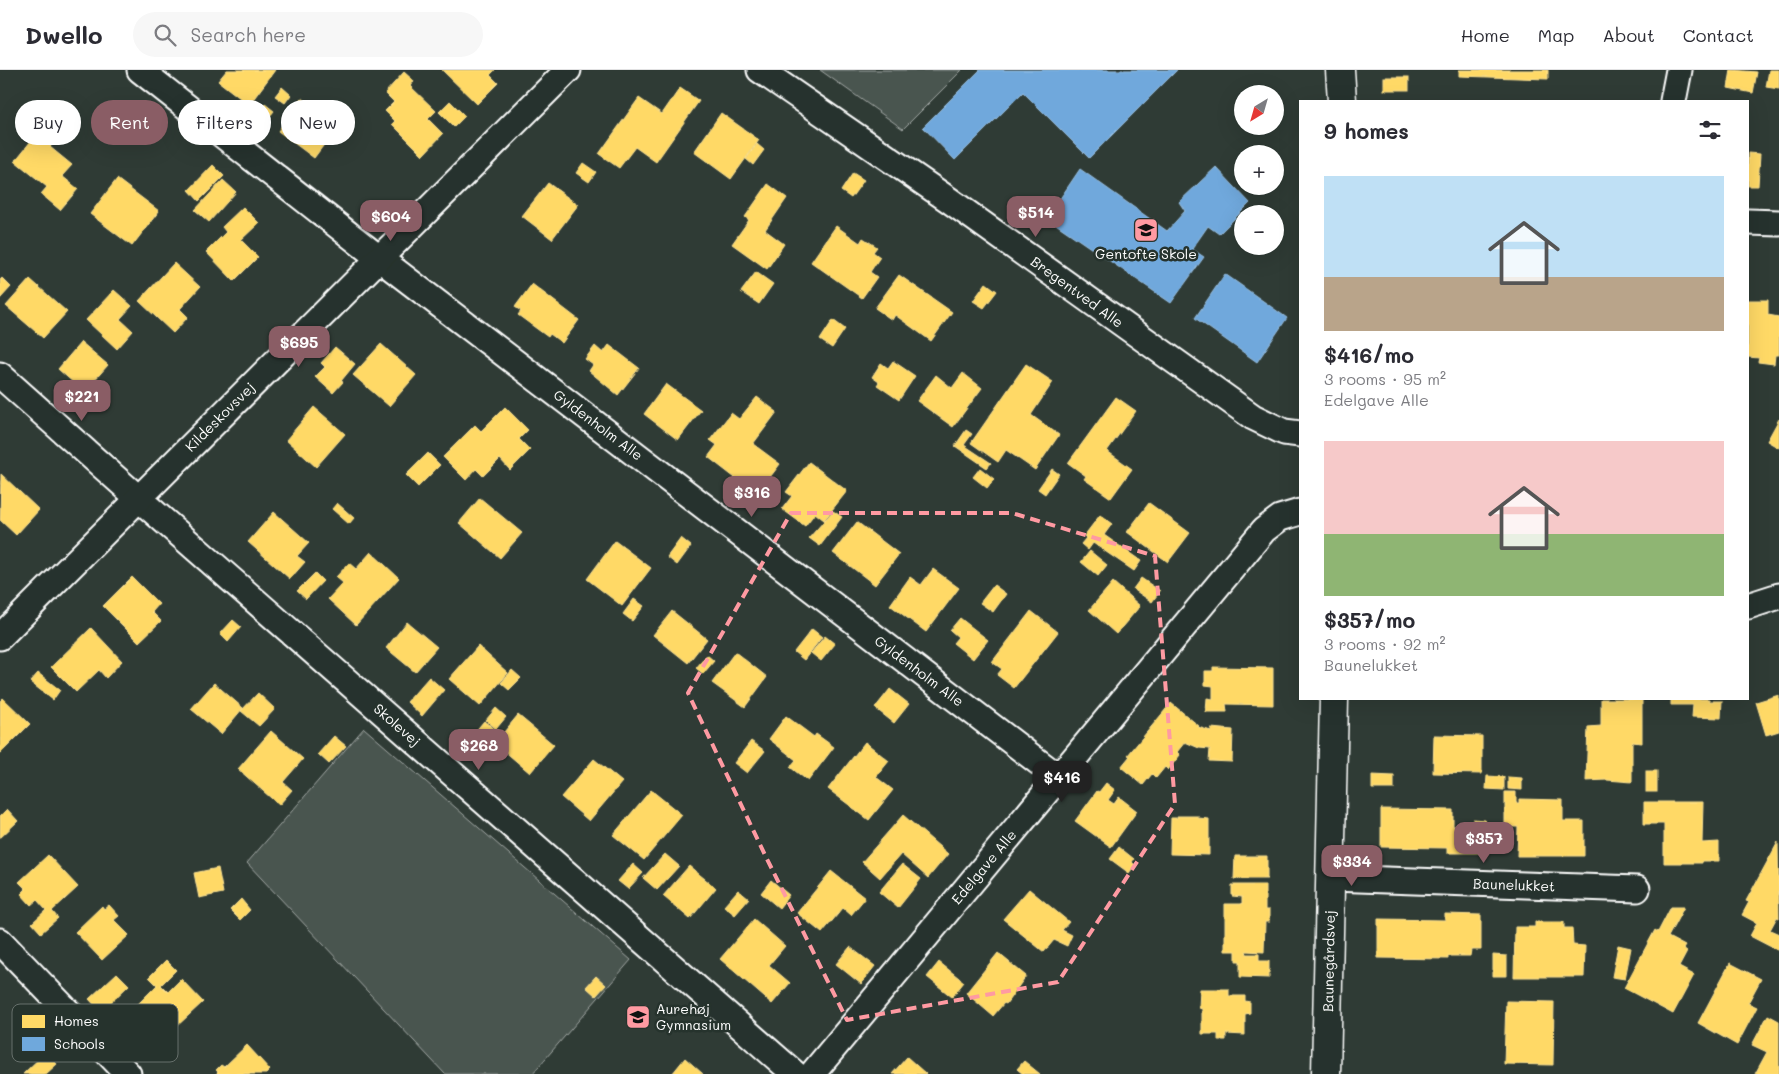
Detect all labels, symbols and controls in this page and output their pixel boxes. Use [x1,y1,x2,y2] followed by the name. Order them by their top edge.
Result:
[133,12,483,57] search box
[25,19,103,50] text: Dwello
[151,21,179,49] icon: search
[191,22,306,47] text: Search here
[1461,23,1510,47] text: Home
[1538,23,1574,47] text: Map
[1602,23,1655,47] text: About
[1683,23,1754,47] text: Contact
[1234,85,1284,135] north arrow
[1234,85,1284,255] map controls
[15,100,81,145] chip: Buy
[91,100,168,145] chip: Rent
[178,100,271,145] chip: Filters
[281,100,355,145] chip: New
[1696,116,1724,144] icon: filters
[1324,117,1409,144] text: 9 homes
[1234,145,1284,195] button: +
[1006,196,1066,238] pin: $514
[361,200,421,242] pin: $604
[1018,201,1054,222] text: $514
[371,205,411,226] text: $604
[1234,205,1284,255] button: −
[1479,208,1569,298] icon: home
[1133,217,1159,243] school or university icon: Gentofte Skole
[1095,244,1197,263] place label: Gentofte Skole
[1027,252,1127,332] street label: Bregentved Alle
[269,326,329,368] pin: $695
[280,331,318,352] text: $695
[1324,341,1414,368] text: $416/mo
[1324,368,1446,389] text: 3 rooms · 95 m²
[181,378,259,456] street label: Kildeskovsvej
[52,380,112,422] pin: $221
[65,385,99,406] text: $221
[550,385,647,464] street label: Gyldenholm Alle
[1324,389,1429,410] text: Edelgave Alle
[1479,473,1569,563] icon: home
[722,476,782,518] pin: $316
[734,481,770,502] text: $316
[1324,606,1415,633] text: $357/mo
[871,631,968,710] street label: Gyldenholm Alle
[1324,633,1446,654] text: 3 rooms · 92 m²
[1324,654,1418,675] text: Baunelukket
[370,699,425,750] street label: Skolevej
[449,728,509,771] pin: $268
[460,734,498,755] text: $268
[1032,760,1092,803] pin: $416
[1044,766,1080,787] text: $416
[1454,822,1514,864] pin: $357
[947,825,1020,908] street label: Edelgave Alle
[1465,827,1503,848] text: $357
[1322,844,1382,887] pin: $334
[1332,850,1372,871] text: $334
[1473,874,1556,895] street label: Baunelukket
[1318,910,1339,1012] street label: Baunegårdsvej
[656,999,731,1034] place label: Aurehøj Gymnasium
[12,1004,178,1062] legend
[625,1004,651,1030] school or university icon: Aurehøj Gymnasium
[54,1011,99,1030] text: Homes
[54,1034,105,1053] text: Schools

